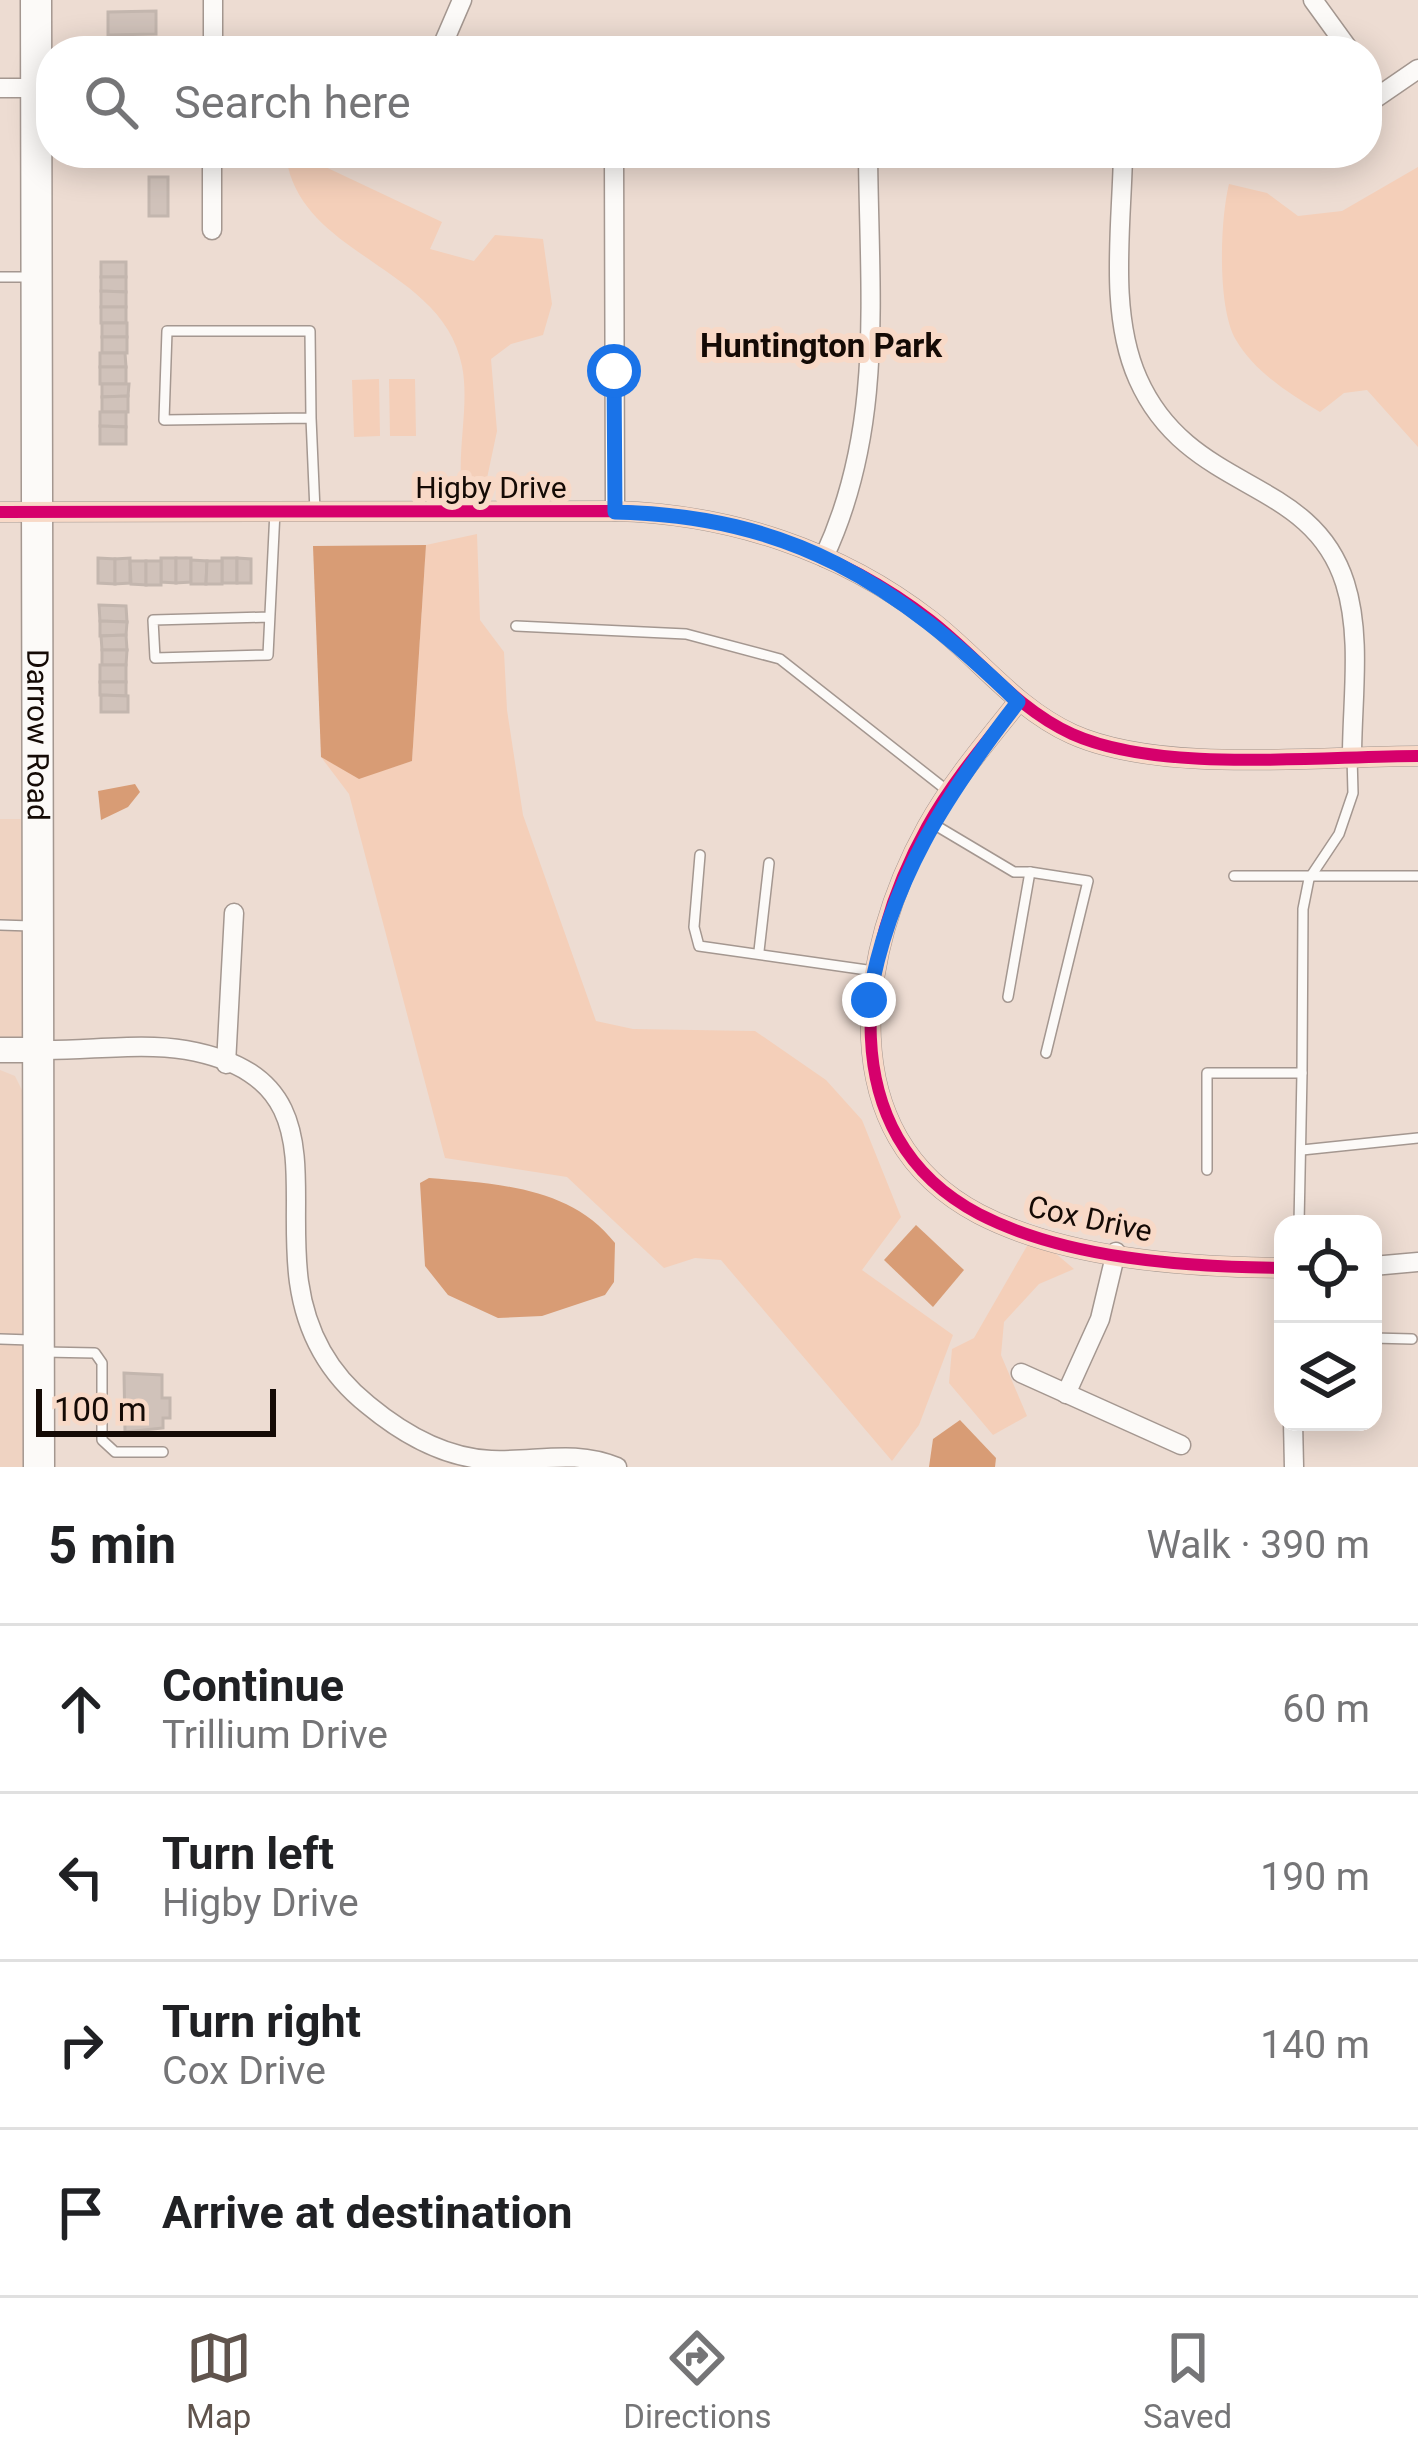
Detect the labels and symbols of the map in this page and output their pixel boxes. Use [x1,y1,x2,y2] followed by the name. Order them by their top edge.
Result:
[700,326,942,365] district label: Huntington Park
[587,344,641,398] route start
[415,470,567,505] street label: Higby Drive
[20,649,56,821] street label: Darrow Road
[842,973,896,1027] route end
[1025,1188,1155,1249] street label: Cox Drive
[36,1383,276,1436] scale bar

